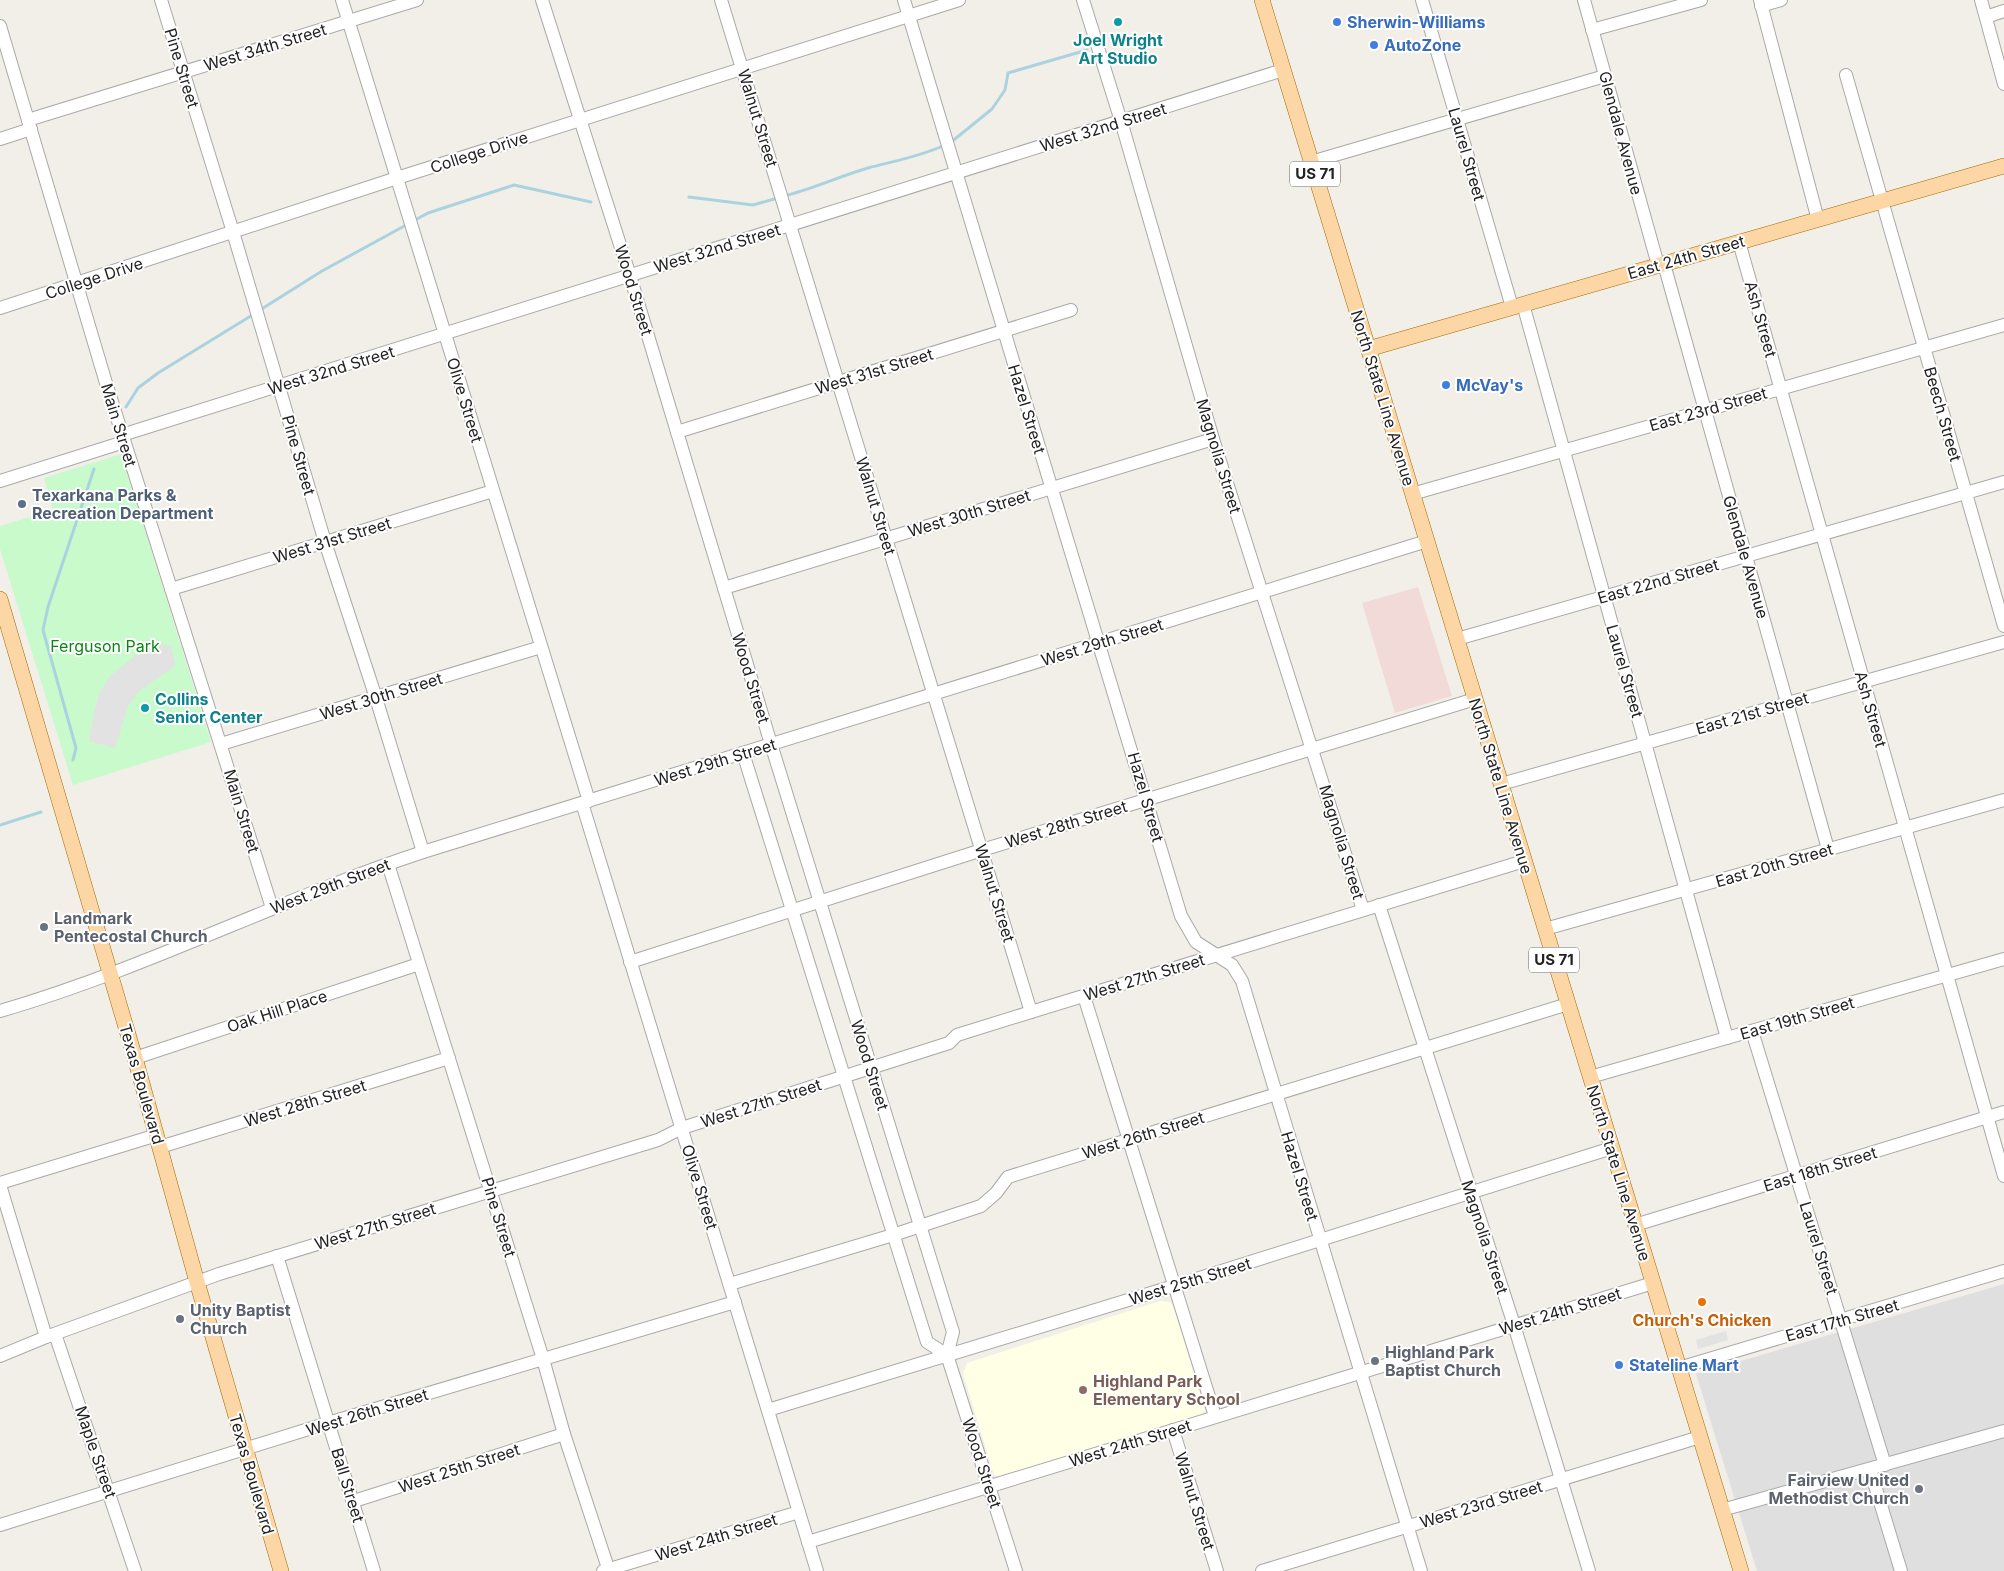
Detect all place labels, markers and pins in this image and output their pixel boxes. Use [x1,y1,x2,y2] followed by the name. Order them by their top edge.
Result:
[1347,12,1485,32] place label: Sherwin-Williams
[1112,16,1124,28] marker: Joel Wright Art Studio
[1331,16,1343,28] marker: Sherwin-Williams
[1073,30,1163,68] place label: Joel Wright Art Studio
[1384,35,1461,55] place label: AutoZone
[1368,39,1380,51] marker: AutoZone
[1456,375,1523,395] place label: McVay's
[1440,379,1452,391] marker: McVay's
[32,485,214,523] place label: Texarkana Parks & Recreation Department
[16,498,28,510] marker: Texarkana Parks & Recreation Department
[155,689,263,727] place label: Collins Senior Center
[139,702,151,714] marker: Collins Senior Center
[54,908,208,946] place label: Landmark Pentecostal Church
[38,921,50,933] marker: Landmark Pentecostal Church
[1696,1296,1708,1308] marker: Church's Chicken
[190,1300,291,1338] place label: Unity Baptist Church
[1633,1310,1771,1330] place label: Church's Chicken
[174,1313,186,1325] marker: Unity Baptist Church
[1385,1342,1501,1380] place label: Highland Park Baptist Church
[1369,1355,1381,1367] marker: Highland Park Baptist Church
[1629,1355,1739,1375] place label: Stateline Mart
[1613,1359,1625,1371] marker: Stateline Mart
[1093,1371,1240,1409] place label: Highland Park Elementary School
[1077,1384,1089,1396] marker: Highland Park Elementary School
[1769,1470,1909,1508] place label: Fairview United Methodist Church
[1913,1483,1925,1495] marker: Fairview United Methodist Church

